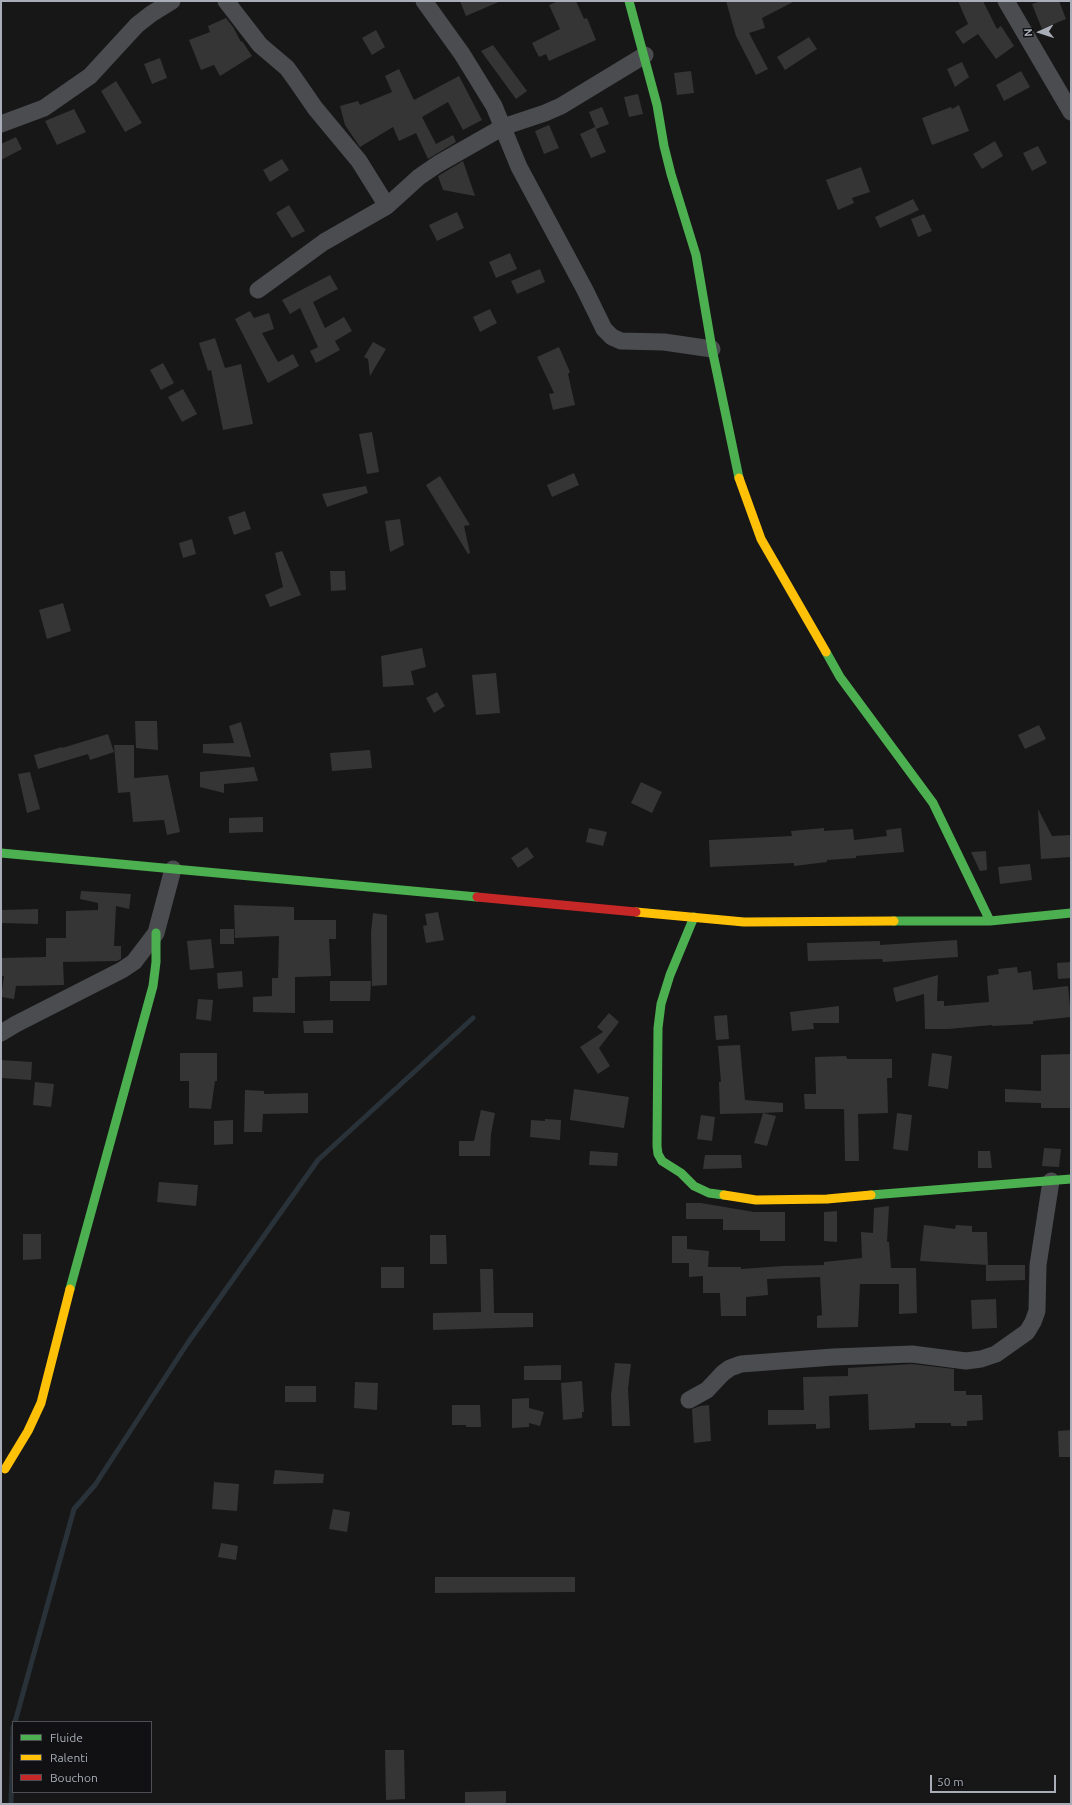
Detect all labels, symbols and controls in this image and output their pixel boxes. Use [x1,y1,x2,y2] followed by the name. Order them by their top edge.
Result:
[1020,12,1060,52] north arrow
[1022,28,1034,37] text: N
[12,1721,152,1793] legend
[50,1731,83,1744] text: Fluide
[50,1751,88,1764] text: Ralenti
[932,1767,1058,1793] scale bar
[50,1771,98,1784] text: Bouchon
[937,1775,964,1788] text: 50 m

